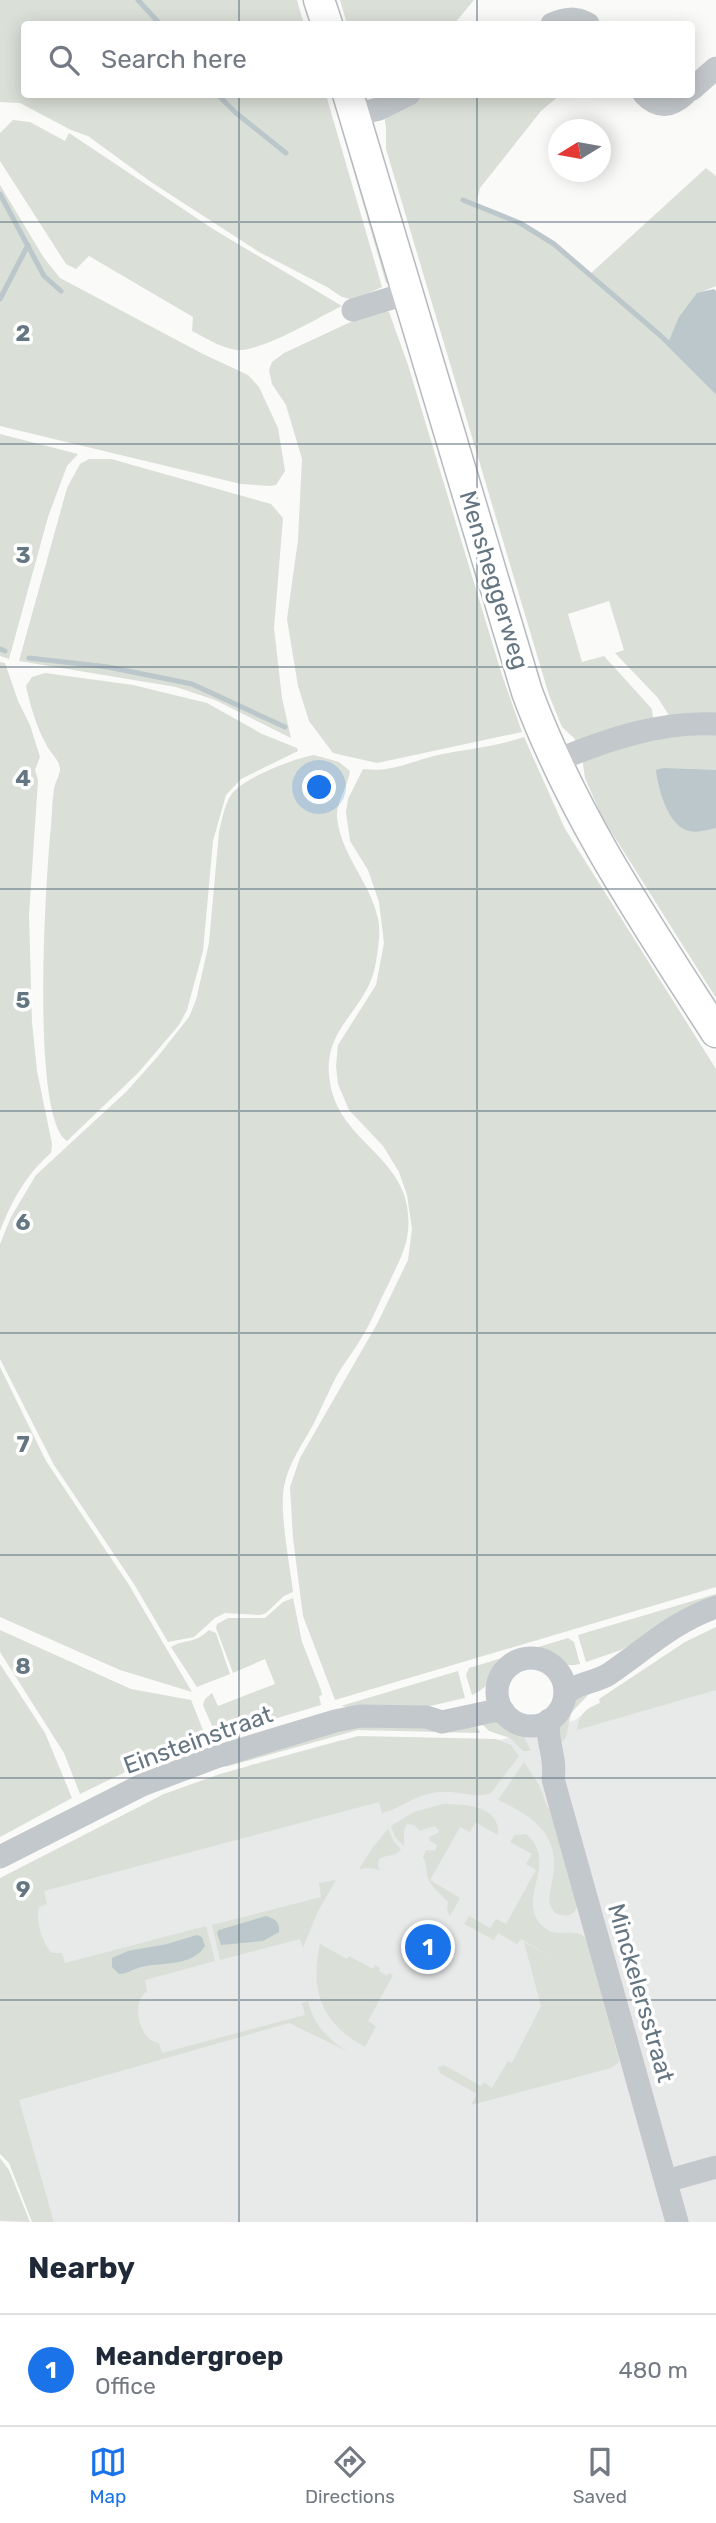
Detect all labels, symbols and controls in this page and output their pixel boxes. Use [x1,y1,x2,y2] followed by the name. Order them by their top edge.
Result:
[21,21,695,98] search box
[45,41,83,79] icon: search
[101,44,247,75] text: Search here
[548,119,611,182] north arrow
[16,319,30,347] text: 2
[454,487,534,673] street label: Mensheggerweg
[15,541,31,569] text: 3
[15,764,31,792] text: 4
[302,770,336,804] your location
[16,986,31,1014] text: 5
[16,1208,31,1236] text: 6
[16,1430,30,1458] text: 7
[15,1652,31,1680] text: 8
[120,1700,276,1780] street label: Einsteinstraat
[16,1875,30,1903] text: 9
[602,1900,680,2086] street label: Minckelersstraat
[405,1921,451,1973] pin: 1
[28,2250,135,2286] text: Nearby
[95,2341,283,2372] text: Meandergroep
[45,2356,57,2384] text: 1
[618,2356,688,2384] text: 480 m
[95,2372,156,2400] text: Office
[89,2443,127,2508] tab: Map
[305,2443,395,2508] tab: Directions
[573,2443,627,2508] tab: Saved

